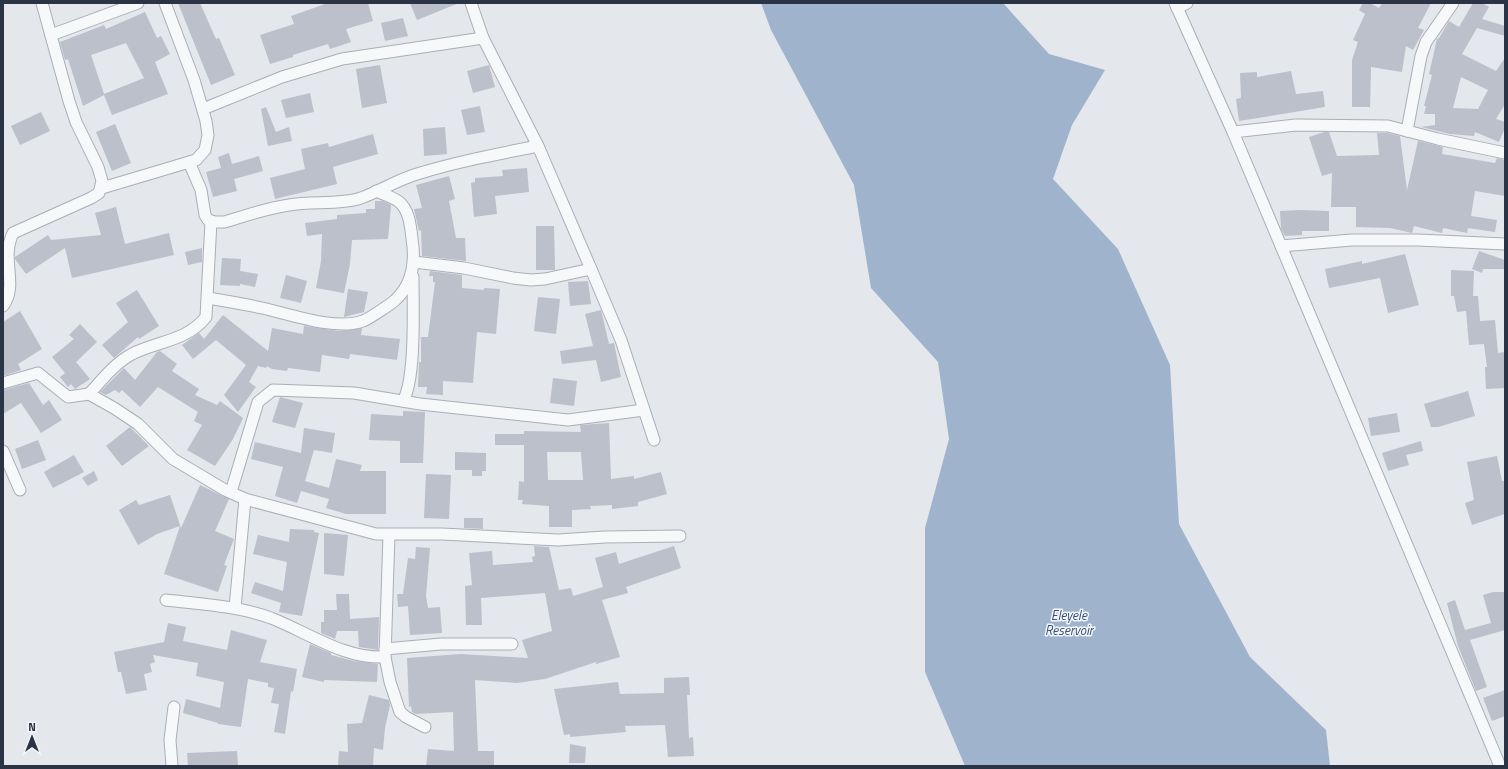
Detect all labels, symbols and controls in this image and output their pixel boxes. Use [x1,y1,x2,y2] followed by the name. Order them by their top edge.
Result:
[1045,605,1095,640] water label: Eleyele Reservoir
[12,717,52,757] north arrow
[28,719,36,735] text: N

